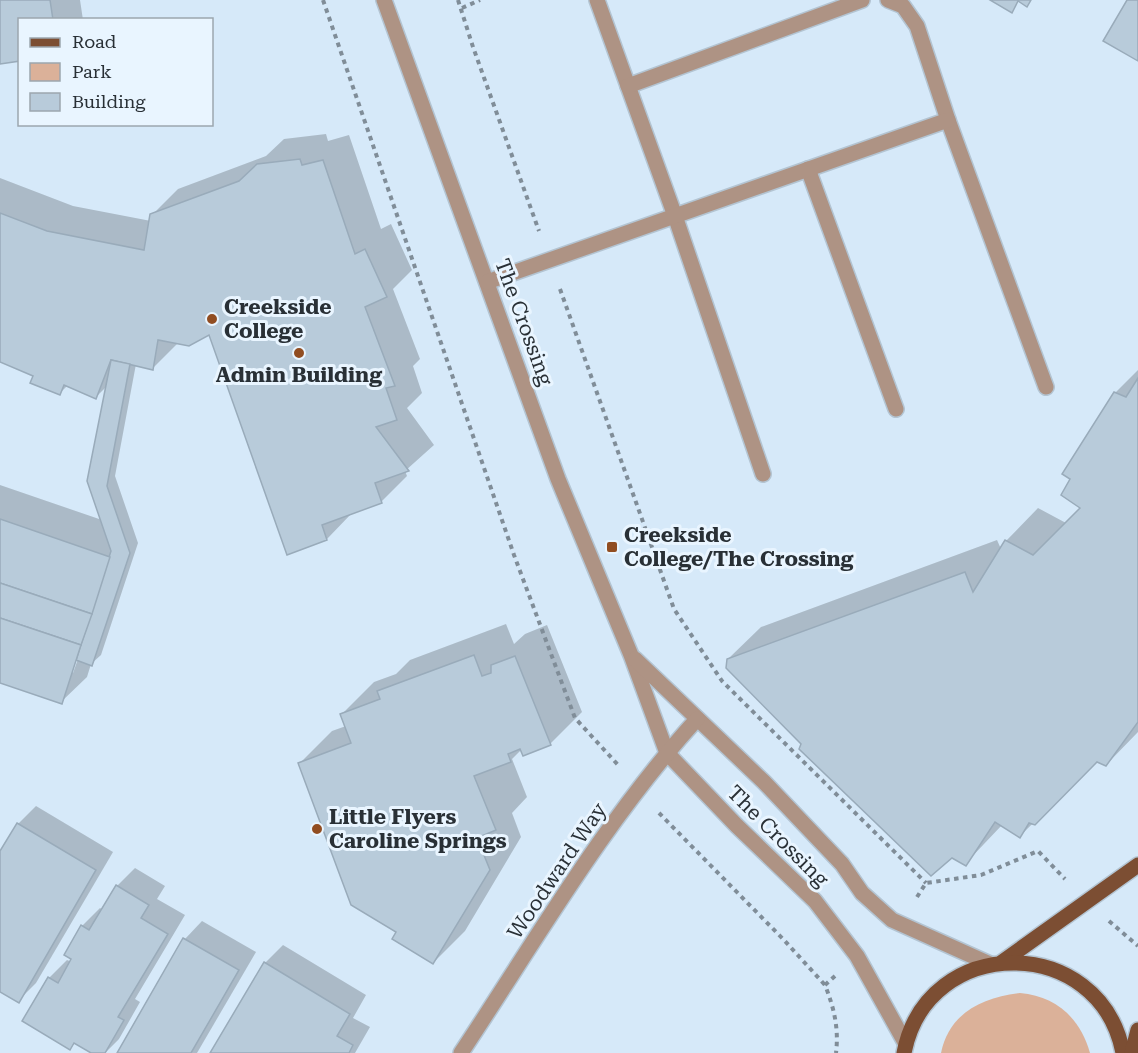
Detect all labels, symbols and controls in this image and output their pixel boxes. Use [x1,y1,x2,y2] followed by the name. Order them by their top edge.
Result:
[18,18,213,126] legend
[72,31,117,52] text: Road
[72,61,112,82] text: Park
[72,91,146,112] text: Building
[490,255,558,389] street label: The Crossing
[224,295,332,343] place label: Creekside College
[205,312,219,326] marker: Creekside College
[292,346,306,360] marker: Admin Building
[216,363,382,387] place label: Admin Building
[624,523,854,571] place label: Creekside College/The Crossing
[605,540,619,554] marker: Creekside College/The Crossing
[723,781,834,892] street label: The Crossing
[503,798,612,944] street label: Woodward Way
[329,805,507,853] place label: Little Flyers Caroline Springs
[310,822,324,836] marker: Little Flyers Caroline Springs

